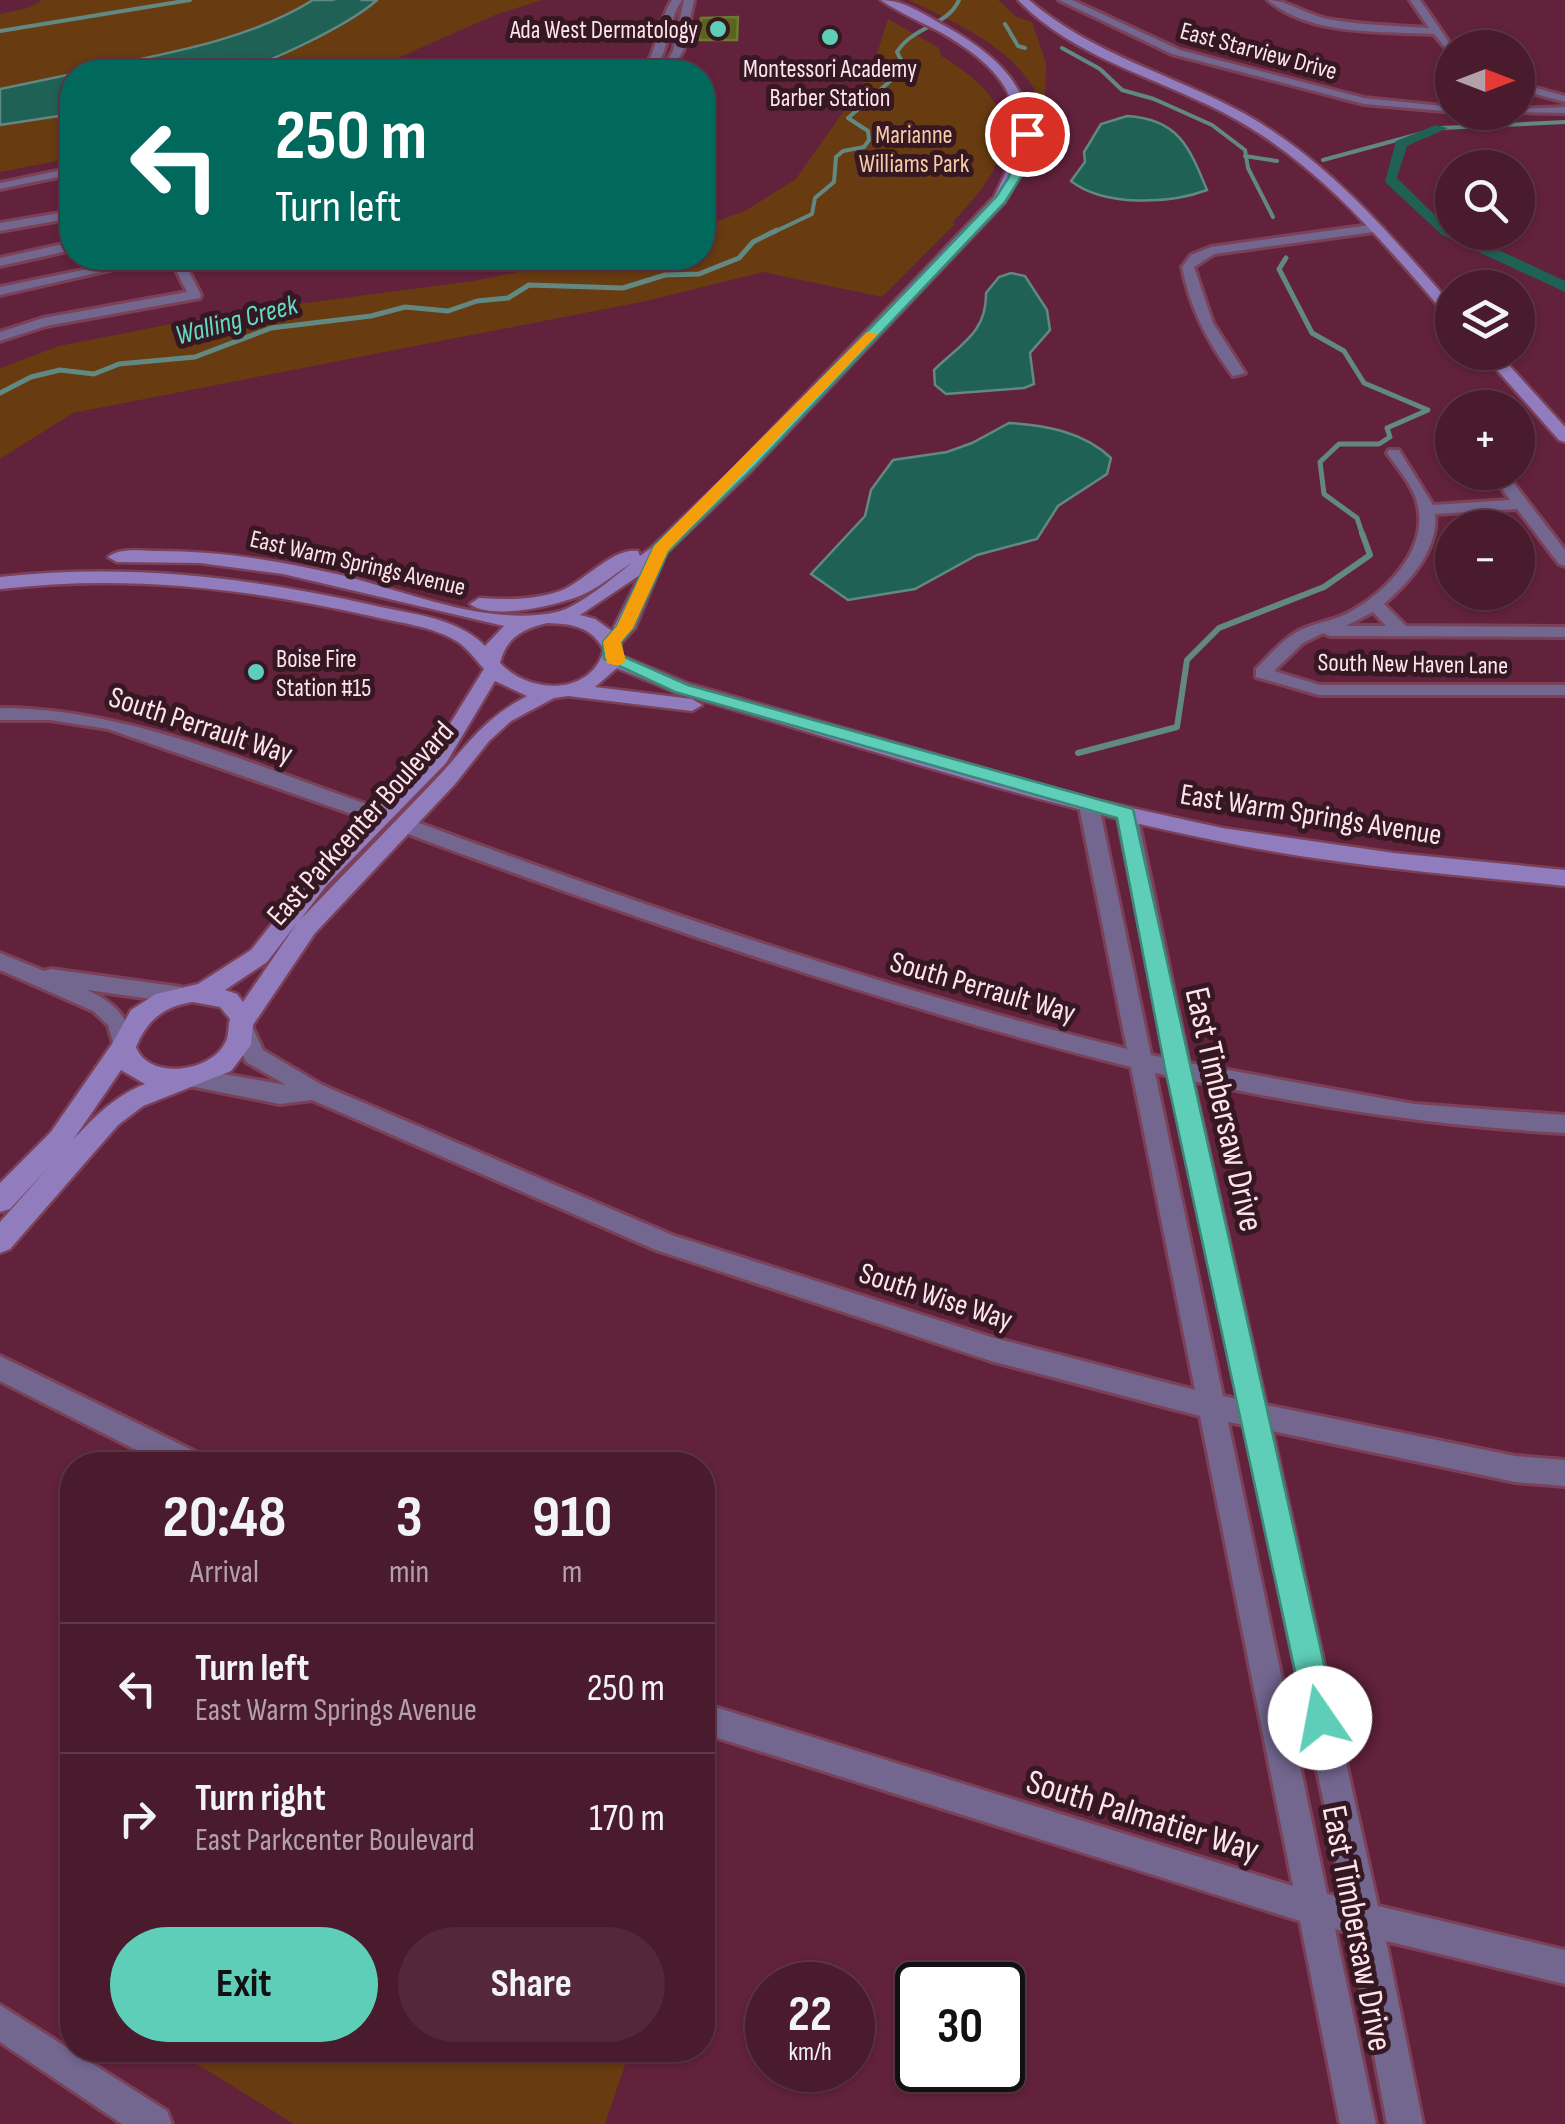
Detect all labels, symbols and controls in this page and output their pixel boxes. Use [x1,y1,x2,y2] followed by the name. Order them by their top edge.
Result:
[509,15,698,46] place label: Ada West Dermatology
[1177,16,1341,87] street label: East Starview Drive
[707,18,729,40] marker: Ada West Dermatology
[819,26,841,48] marker: Montessori Academy Barber Station
[1435,30,1535,130] north arrow
[1435,30,1535,610] map controls
[743,54,917,114] place label: Montessori Academy Barber Station
[985,92,1070,177] pin
[275,95,427,179] text: 250 m
[110,100,240,230] icon: left
[1000,107,1055,162] icon: arrive
[859,120,970,180] park label: Marianne Williams Park
[1435,150,1535,250] button: search
[275,180,401,235] text: Turn left
[1435,270,1535,370] button: layers
[172,288,303,353] water label: Walling Creek
[1435,390,1535,490] button: +
[1435,510,1535,610] button: −
[247,524,468,603] street label: East Warm Springs Avenue
[276,644,371,704] place label: Boise Fire Station #15
[1317,647,1508,682] street label: South New Haven Lane
[245,661,267,683] marker: Boise Fire Station #15
[104,679,298,773] street label: South Perrault Way
[260,714,462,933] street label: East Parkcenter Boulevard
[1178,777,1444,853] street label: East Warm Springs Avenue
[886,944,1080,1032] street label: South Perrault Way
[1175,983,1273,1236] street label: East Timbersaw Drive
[855,1255,1017,1339] street label: South Wise Way
[163,1482,286,1554] text: 20:48
[396,1482,423,1554] text: 3
[532,1482,612,1554] text: 910
[190,1553,259,1592] text: Arrival
[389,1553,429,1592] text: min
[562,1553,582,1592] text: m
[195,1646,309,1691] text: Turn left
[110,1661,165,1716] icon: left
[587,1666,665,1711] text: 250 m
[1268,1666,1372,1770] position arrow
[195,1691,477,1730] text: East Warm Springs Avenue
[1021,1761,1264,1872] street label: South Palmatier Way
[195,1776,326,1821] text: Turn right
[110,1791,165,1846] icon: right
[589,1796,665,1841] text: 170 m
[1312,1802,1401,2055] street label: East Timbersaw Drive
[195,1821,475,1860] text: East Parkcenter Boulevard
[110,1927,378,2042] button: Exit
[398,1927,665,2042] button: Share
[895,1962,1025,2092] speed limit sign: 30
[788,1985,832,2045] text: 22
[788,2037,832,2068] text: km/h

